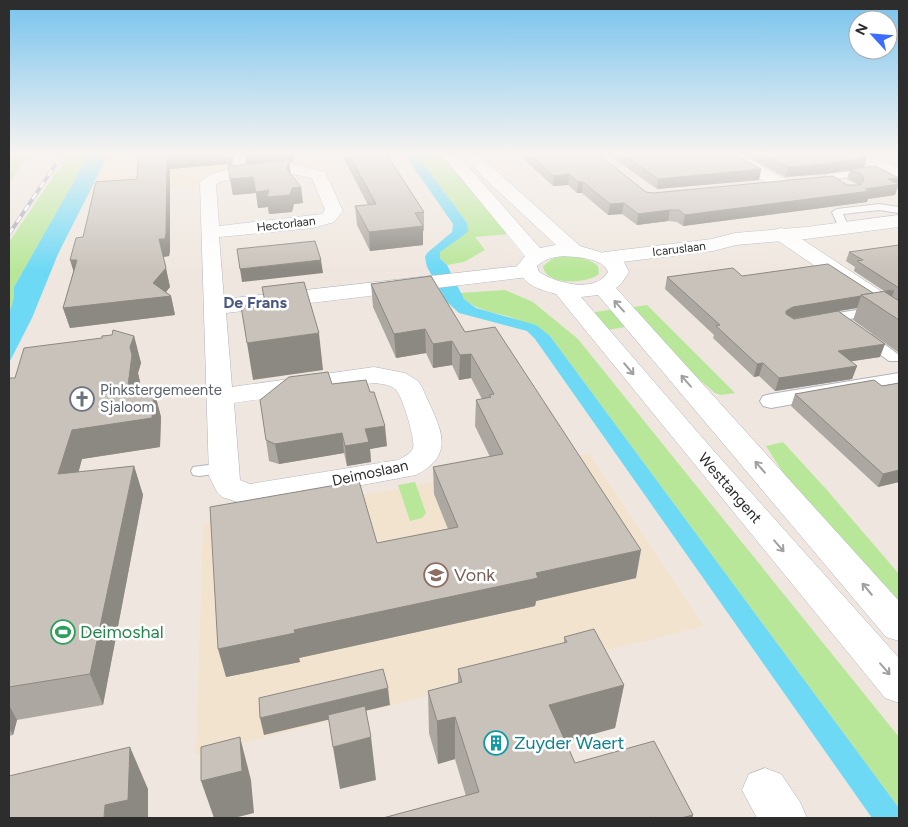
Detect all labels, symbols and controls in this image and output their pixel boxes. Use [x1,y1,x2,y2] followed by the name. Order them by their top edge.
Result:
[848,10,898,60] north arrow
[852,21,872,38] text: N
[256,213,317,235] street label: Hectorlaan
[651,239,707,259] street label: Icaruslaan
[223,293,287,312] district label: De Frans
[613,299,625,312] one-way arrow
[623,362,634,375] one-way arrow
[680,375,691,388] one-way arrow
[100,381,222,416] place label: Pinkstergemeente Sjaloom
[69,386,95,412] church icon: Pinkstergemeente Sjaloom
[695,449,766,527] street label: Westtangent
[330,456,410,490] street label: Deimoslaan
[754,461,766,474] one-way arrow
[773,539,785,552] one-way arrow
[423,562,449,588] school or university icon: Vonk
[454,564,495,586] place label: Vonk
[862,583,873,596] one-way arrow
[50,619,76,645] sports icon: Deimoshal
[80,621,164,643] place label: Deimoshal
[879,663,891,676] one-way arrow
[483,730,509,756] building icon: Zuyder Waert
[514,732,624,754] place label: Zuyder Waert

